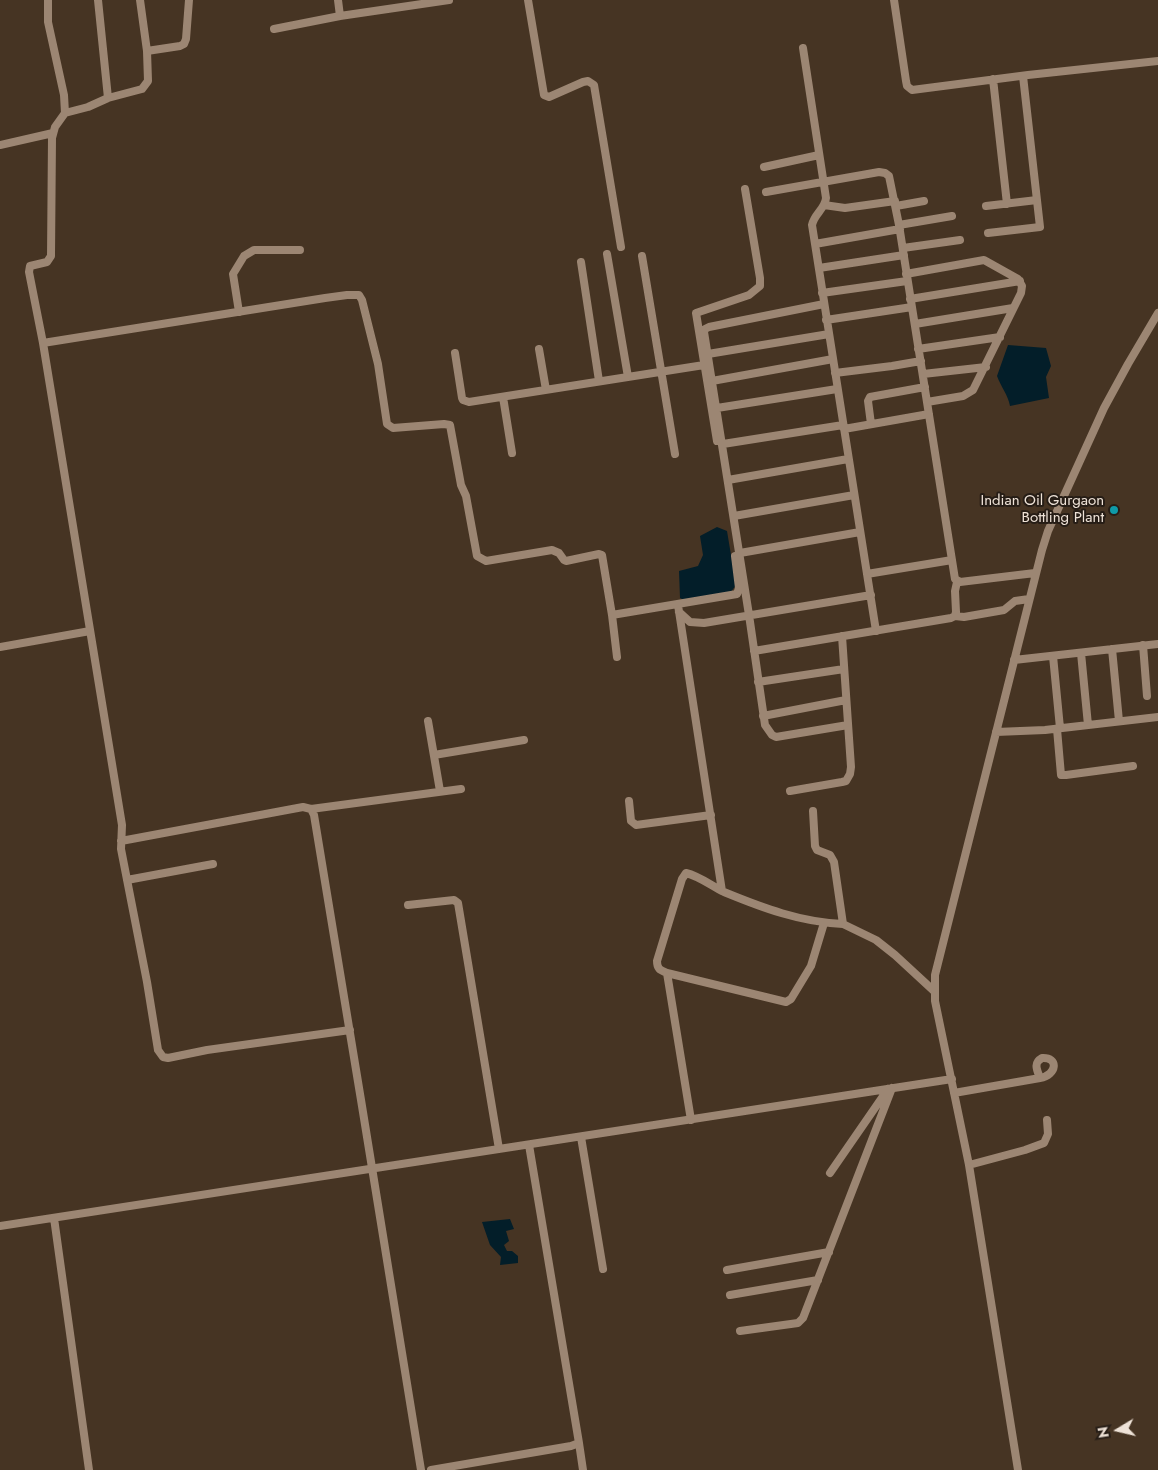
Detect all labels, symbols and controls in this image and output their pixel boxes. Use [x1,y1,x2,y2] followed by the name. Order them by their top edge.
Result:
[980,492,1104,527] place label: Indian Oil Gurgaon Bottling Plant
[1108,504,1120,516] marker: Indian Oil Gurgaon Bottling Plant
[1093,1405,1143,1455] north arrow
[1092,1425,1114,1439] text: N

